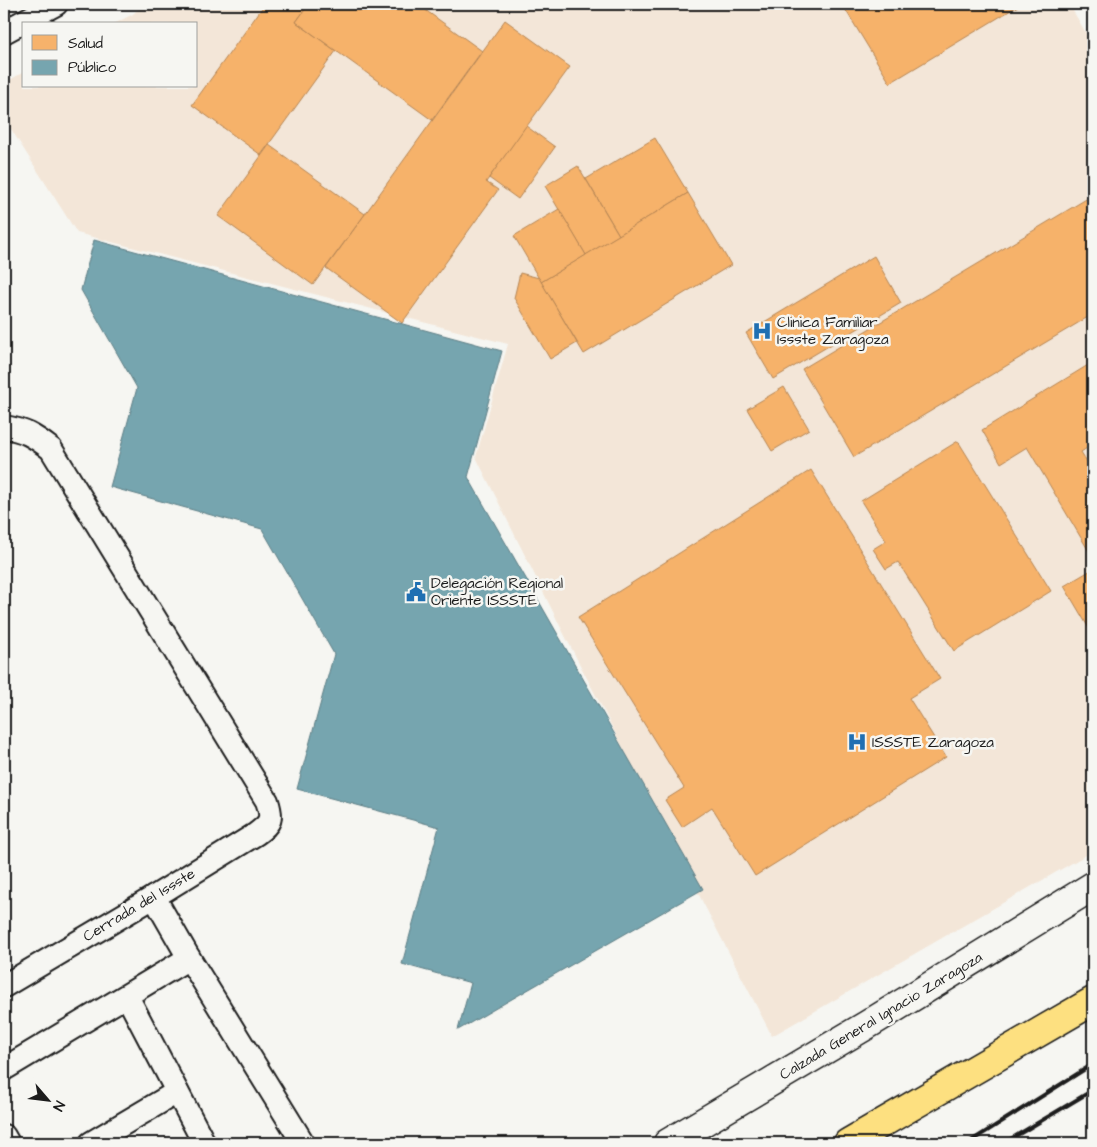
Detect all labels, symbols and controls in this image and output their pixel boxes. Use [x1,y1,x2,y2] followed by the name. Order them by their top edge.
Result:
[22,22,198,88] legend
[68,33,103,54] text: Salud
[68,57,117,78] text: Público
[777,312,889,351] place label: Clinica Familiar Issste Zaragoza
[751,320,773,342] hospital icon: Clinica Familiar Issste Zaragoza
[431,573,563,611] place label: Delegación Regional Oriente ISSSTE
[405,581,427,603] public building icon: Delegación Regional Oriente ISSSTE
[846,731,868,753] hospital icon: ISSSTE Zaragoza
[872,732,994,754] place label: ISSSTE Zaragoza
[79,863,199,947] street label: Cerrada del Issste
[776,947,987,1086] street label: Calzada General Ignacio Zaragoza
[22,1074,72,1124] north arrow
[48,1097,69,1114] text: N

